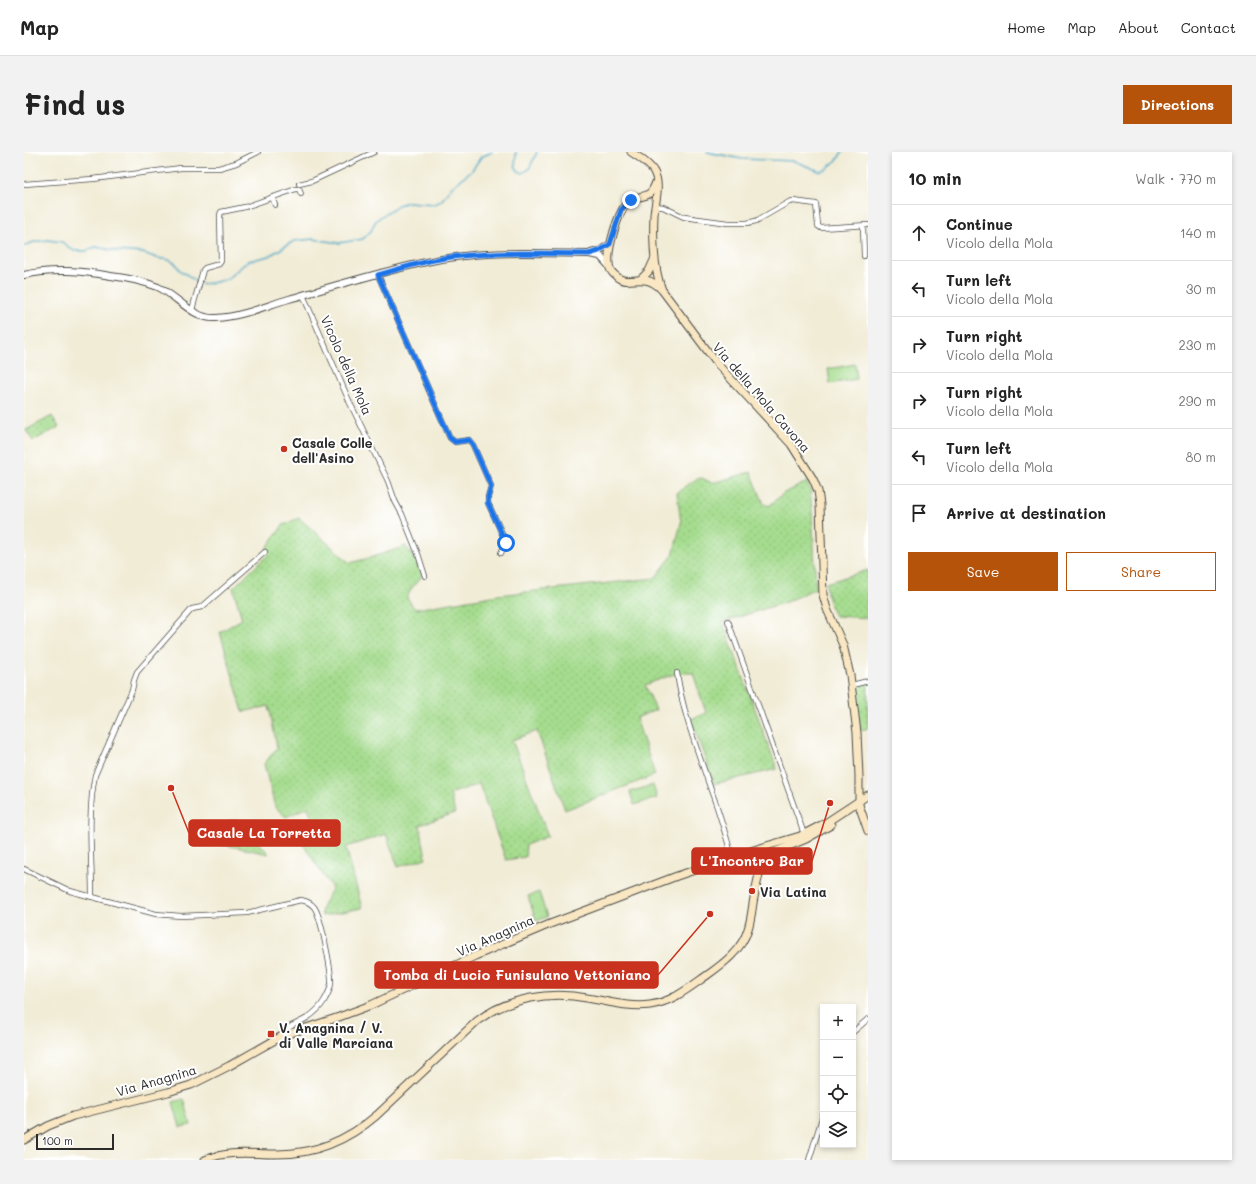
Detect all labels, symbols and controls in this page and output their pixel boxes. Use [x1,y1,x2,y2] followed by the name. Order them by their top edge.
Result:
[20,15,59,40] text: Map
[1007,18,1045,37] text: Home
[1067,18,1096,37] text: Map
[1118,18,1159,37] text: About
[1181,18,1236,37] text: Contact
[1123,85,1232,124] button: Directions
[24,86,125,122] text: Find us
[908,167,962,189] text: 10 min
[1135,170,1216,187] text: Walk · 770 m
[622,191,640,209] route end
[946,214,1013,234] text: Continue
[908,222,930,244] icon: ahead
[1180,224,1216,241] text: 140 m
[946,234,1053,251] text: Vicolo della Mola
[946,270,1011,290] text: Turn left
[908,278,930,300] icon: left
[1186,280,1216,297] text: 30 m
[946,290,1053,307] text: Vicolo della Mola
[317,313,377,417] street label: Vicolo della Mola
[946,326,1023,346] text: Turn right
[908,334,930,356] icon: right
[1179,336,1216,353] text: 230 m
[709,338,815,456] street label: Via della Mola Cavona
[946,346,1053,363] text: Vicolo della Mola
[946,382,1023,402] text: Turn right
[908,390,930,412] icon: right
[1179,392,1216,409] text: 290 m
[946,402,1053,419] text: Vicolo della Mola
[292,434,373,466] place label: Casale Colle dell'Asino
[946,438,1011,458] text: Turn left
[279,444,289,454] marker: Casale Colle dell'Asino
[908,446,930,468] icon: left
[1186,448,1216,465] text: 80 m
[946,458,1053,475] text: Vicolo della Mola
[908,502,930,524] icon: arrive
[946,503,1106,523] text: Arrive at destination
[497,534,515,552] route start
[908,552,1058,591] button: Save
[1066,552,1216,591] button: Share
[189,820,340,846] callout: Casale La Torretta
[197,823,332,842] text: Casale La Torretta
[692,848,812,874] callout: L'Incontro Bar
[700,851,804,870] text: L'Incontro Bar
[760,883,827,900] place label: Via Latina
[747,886,757,896] marker: Via Latina
[454,910,536,960] street label: Via Anagnina
[375,962,658,988] callout: Tomba di Lucio Funisulano Vettoniano
[383,965,651,984] text: Tomba di Lucio Funisulano Vettoniano
[820,1004,856,1148] map controls
[820,1004,856,1040] button: +
[279,1019,393,1051] place label: V. Anagnina / V. di Valle Marciana
[266,1029,276,1039] marker: V. Anagnina / V. di Valle Marciana
[820,1040,856,1076] button: −
[114,1060,198,1100] street label: Via Anagnina
[820,1076,856,1112] button: locate
[820,1112,856,1148] button: layers
[36,1132,114,1151] scale bar
[42,1133,73,1148] text: 100 m

